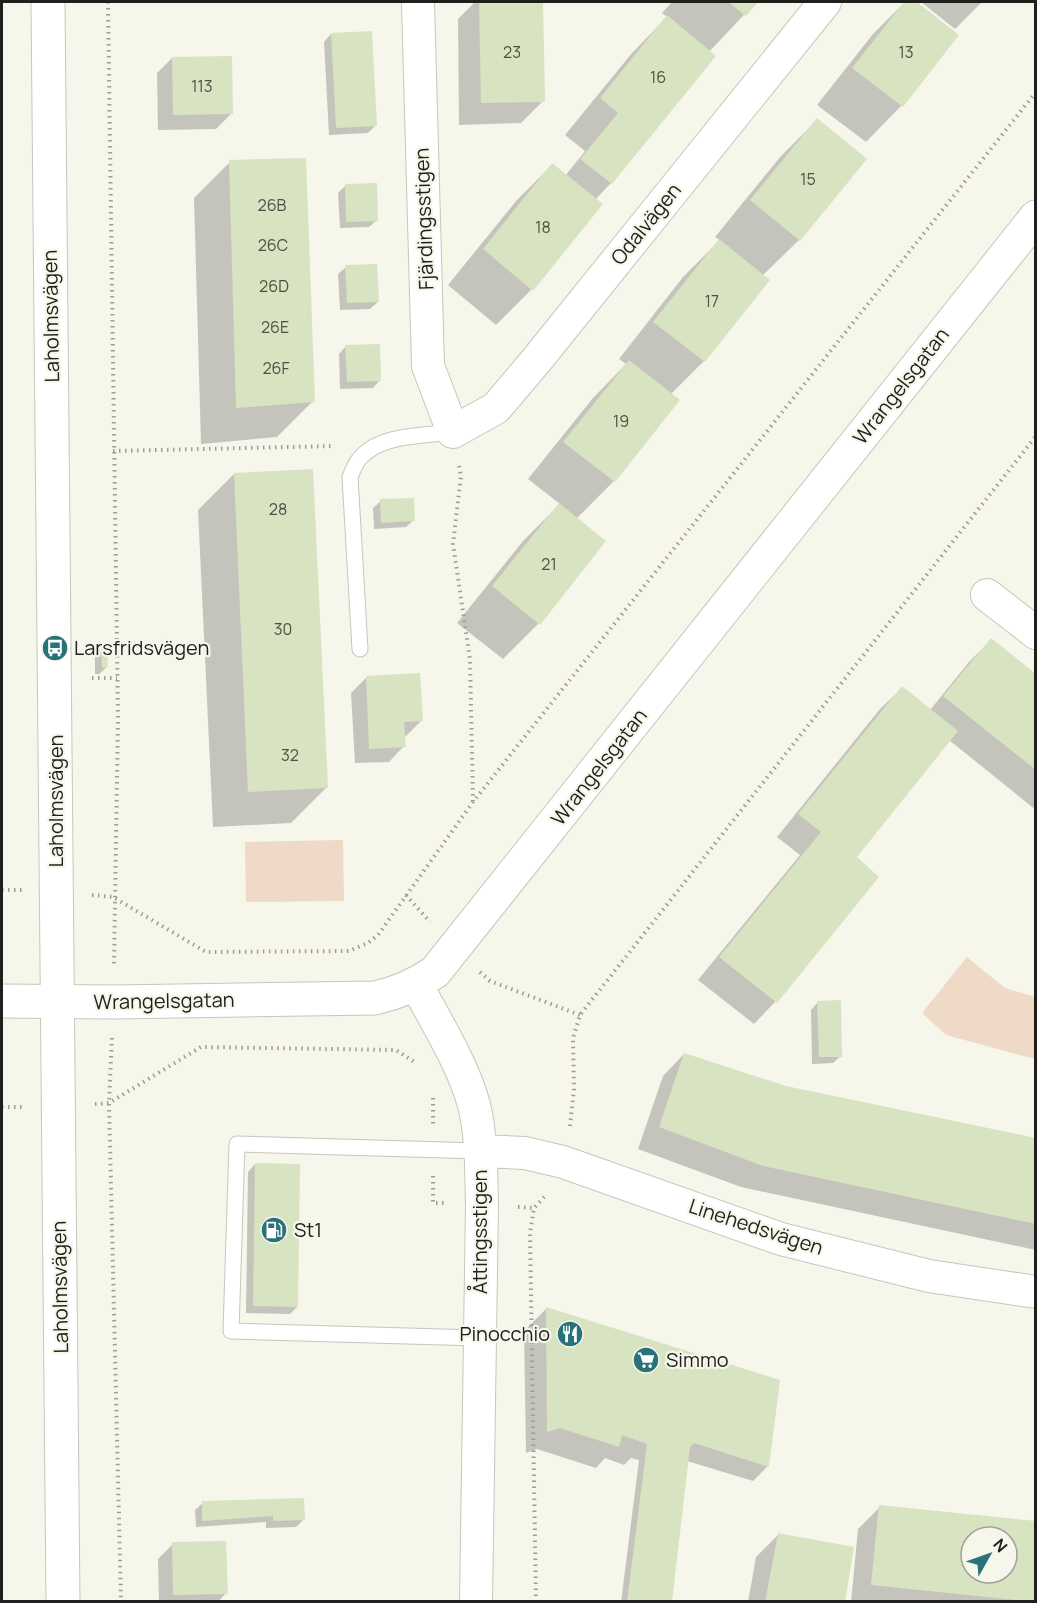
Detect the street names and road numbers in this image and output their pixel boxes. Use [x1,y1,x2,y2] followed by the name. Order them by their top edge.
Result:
[408,147,439,291] street label: Fjärdingsstigen
[604,177,687,270] street label: Odalvägen
[36,250,65,383] street label: Laholmsvägen
[847,322,955,450] street label: Wrangelsgatan
[545,703,653,831] street label: Wrangelsgatan
[42,735,69,867] street label: Laholmsvägen
[93,986,235,1015] street label: Wrangelsgatan
[466,1170,493,1294] street label: Åttingsstigen
[686,1192,827,1261] street label: Linehedsvägen
[45,1221,74,1354] street label: Laholmsvägen

